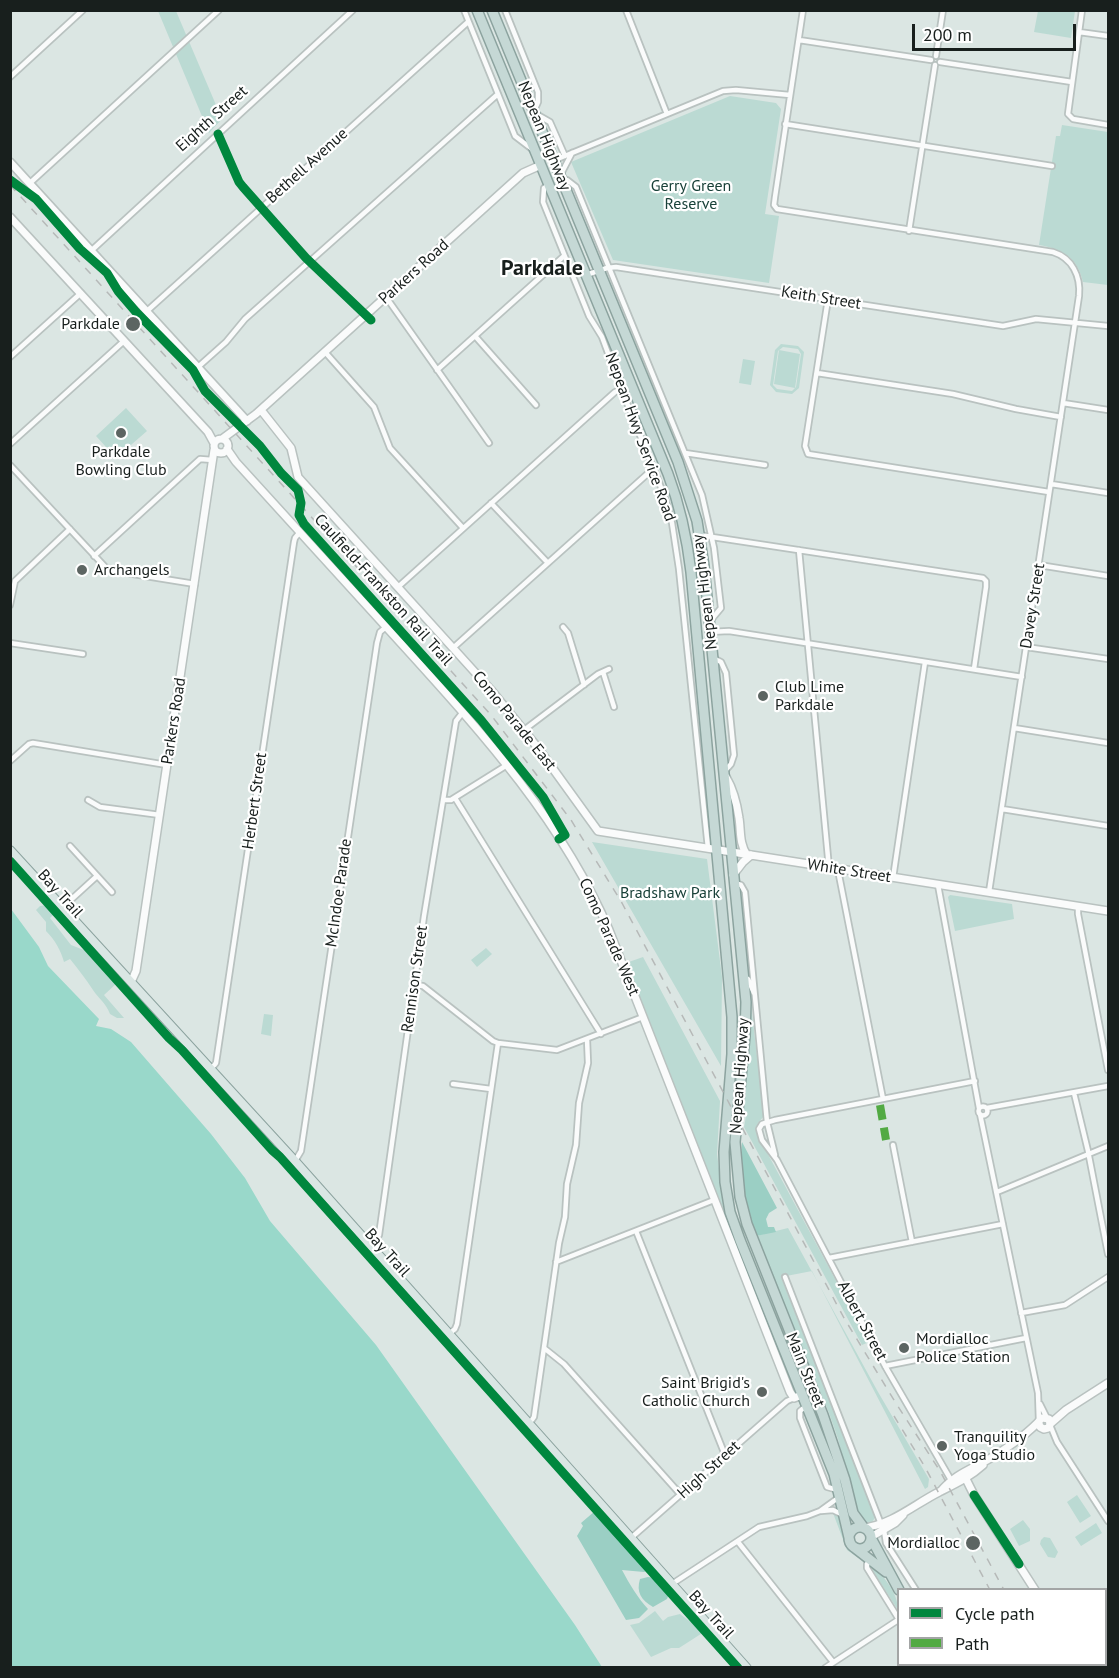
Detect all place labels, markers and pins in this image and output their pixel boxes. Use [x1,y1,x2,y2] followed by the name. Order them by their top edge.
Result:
[61,314,120,334] place label: Parkdale
[124,315,142,333] marker: Parkdale
[114,426,128,440] marker: Parkdale Bowling Club
[75,442,167,480] place label: Parkdale Bowling Club
[94,560,170,580] place label: Archangels
[75,563,89,577] marker: Archangels
[775,677,844,715] place label: Club Lime Parkdale
[756,689,770,703] marker: Club Lime Parkdale
[916,1329,1010,1367] place label: Mordialloc Police Station
[897,1341,911,1355] marker: Mordialloc Police Station
[642,1373,750,1411] place label: Saint Brigid's Catholic Church
[755,1385,769,1399] marker: Saint Brigid's Catholic Church
[954,1427,1035,1465] place label: Tranquility Yoga Studio
[935,1439,949,1453] marker: Tranquility Yoga Studio
[887,1533,960,1553] place label: Mordialloc
[964,1534,982,1552] marker: Mordialloc

